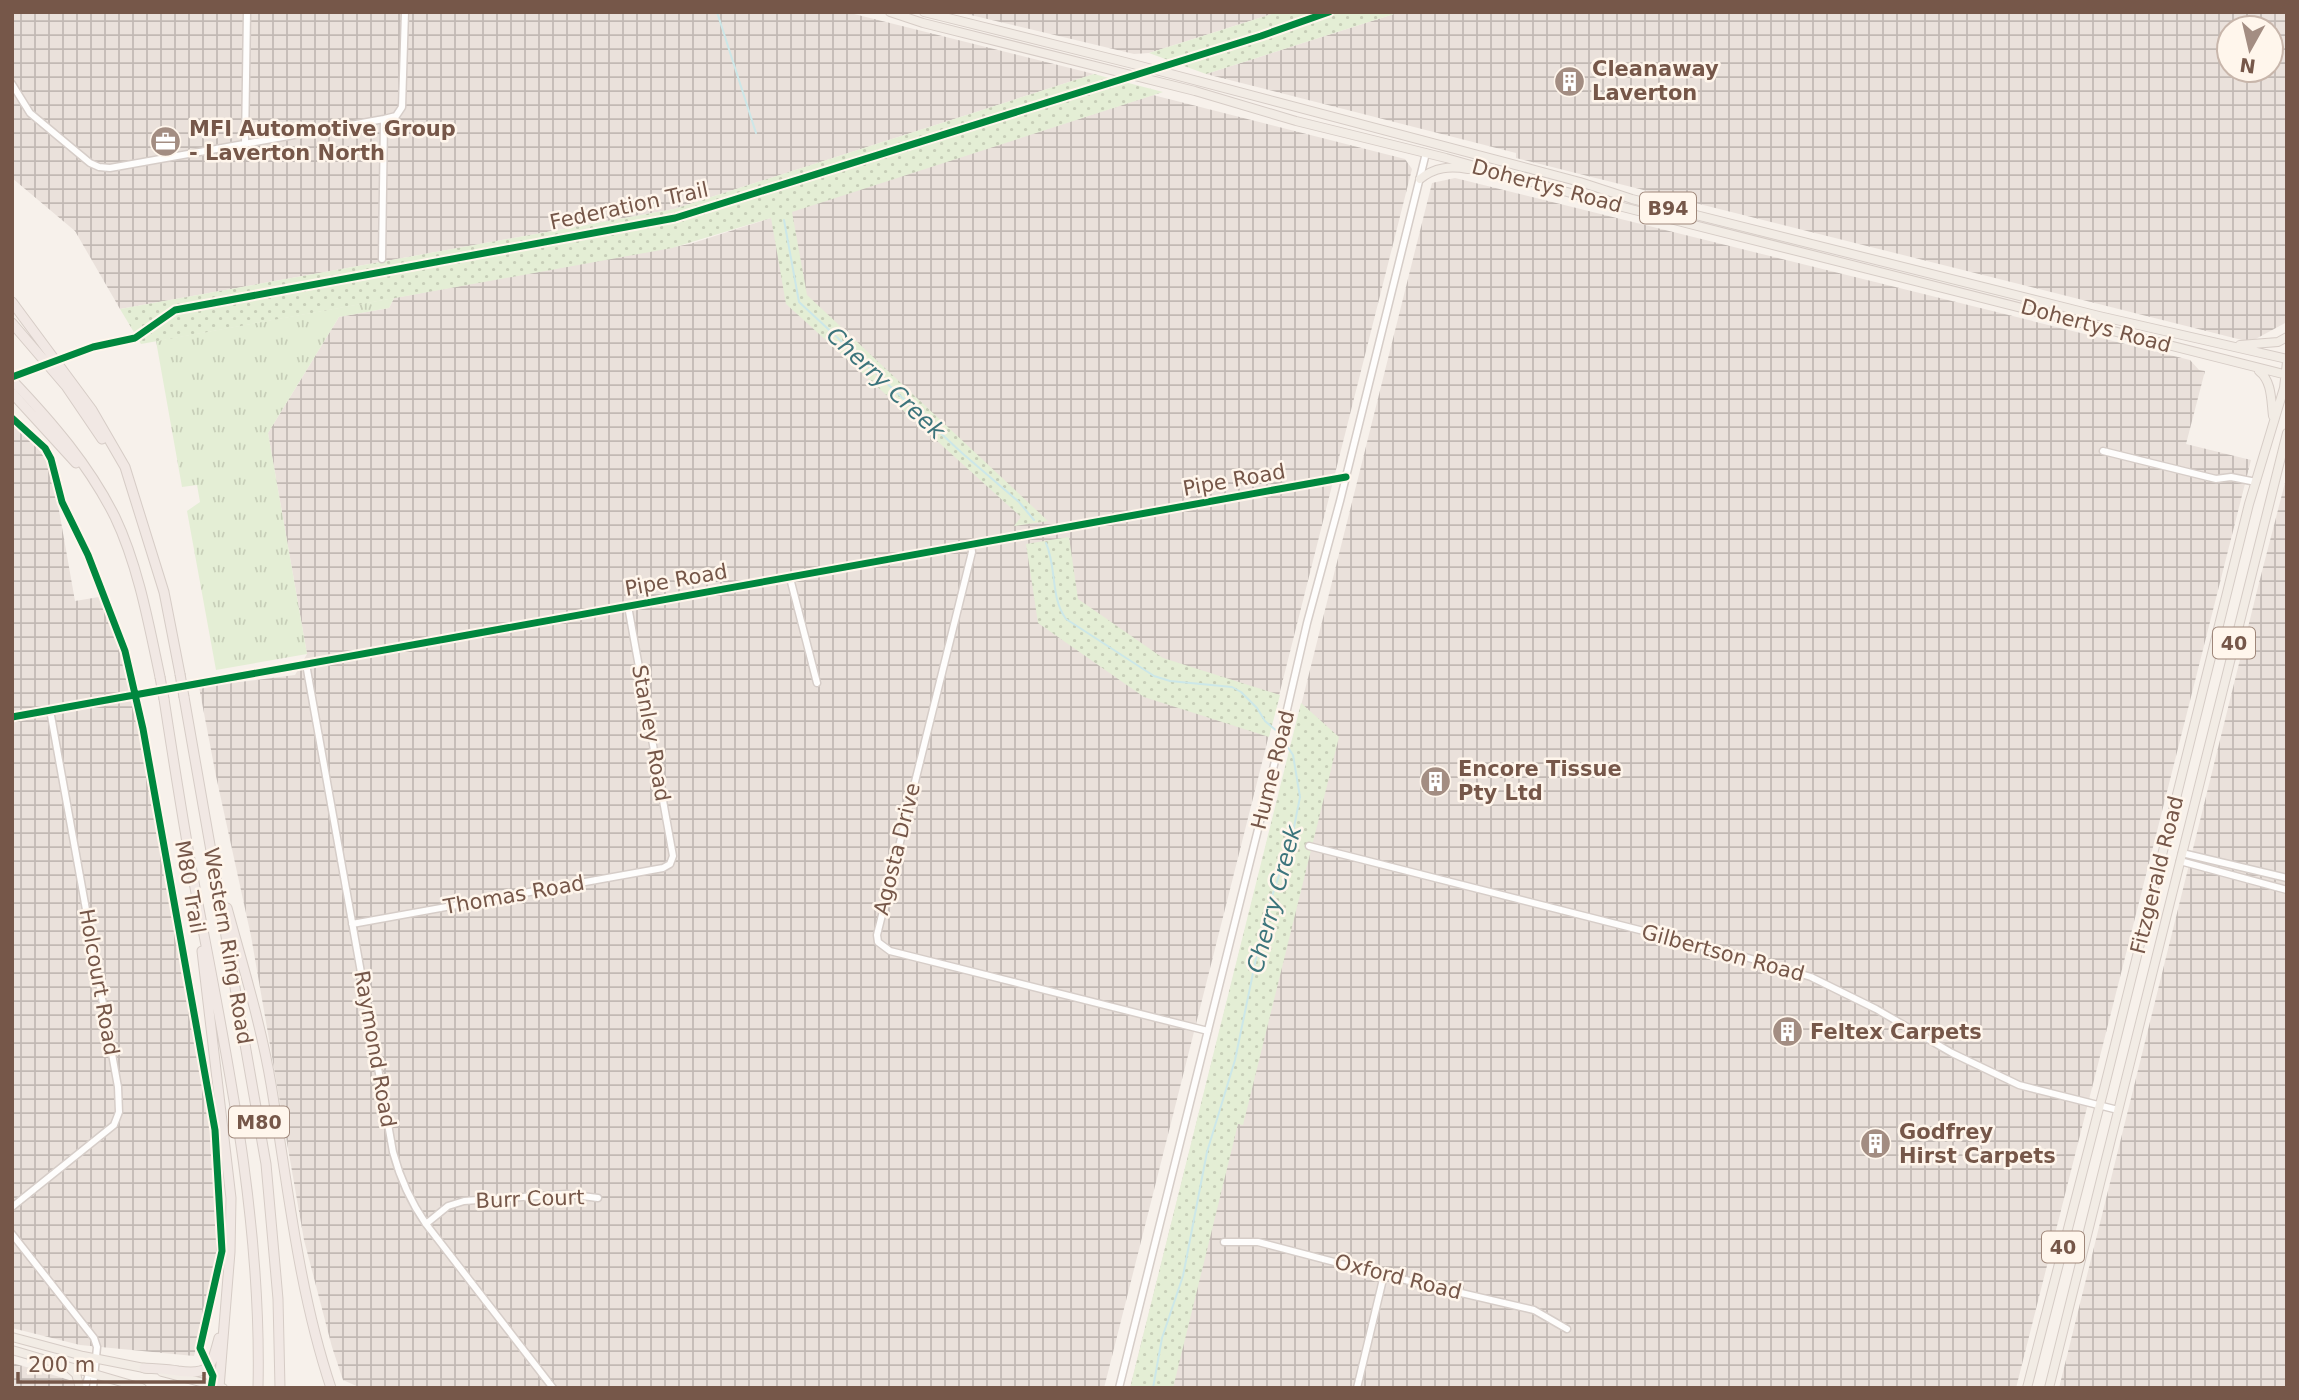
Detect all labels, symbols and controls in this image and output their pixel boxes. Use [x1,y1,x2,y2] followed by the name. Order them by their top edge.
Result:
[2215,14,2285,84] north arrow
[2238,54,2257,78] text: N
[1592,57,1719,105] place label: Cleanaway Laverton
[1552,64,1586,98] building icon: Cleanaway Laverton
[189,117,456,165] place label: MFI Automotive Group - Laverton North
[149,124,183,158] office icon: MFI Automotive Group - Laverton North
[1469,154,1625,218] street label: Dohertys Road
[548,177,710,235] street label: Federation Trail
[1640,192,1696,224] road number: B94
[2018,294,2174,358] street label: Dohertys Road
[822,322,952,445] water label: Cherry Creek
[1181,459,1287,501] street label: Pipe Road
[623,559,729,601] street label: Pipe Road
[2213,628,2255,658] road number: 40
[627,663,675,803] street label: Stanley Road
[1247,708,1299,832] street label: Hume Road
[1458,757,1622,805] place label: Encore Tissue Pty Ltd
[1418,764,1452,798] building icon: Encore Tissue Pty Ltd
[869,780,925,918] street label: Agosta Drive
[2126,794,2188,956] street label: Fitzgerald Road
[1242,821,1307,976] water label: Cherry Creek
[170,838,210,936] street label: M80 Trail
[199,846,257,1046] street label: Western Ring Road
[441,871,586,919] street label: Thomas Road
[74,907,124,1057] street label: Holcourt Road
[1639,920,1807,986] street label: Gilbertson Road
[349,969,401,1129] street label: Raymond Road
[1770,1015,1804,1049] building icon: Feltex Carpets
[1810,1020,1982,1044] place label: Feltex Carpets
[229,1106,289,1138] road number: M80
[1899,1120,2056,1168] place label: Godfrey Hirst Carpets
[1859,1127,1893,1161] building icon: Godfrey Hirst Carpets
[475,1185,585,1213] street label: Burr Court
[2042,1232,2084,1262] road number: 40
[1332,1250,1464,1304] street label: Oxford Road
[18,1340,203,1384] scale bar
[28,1353,95,1377] text: 200 m

